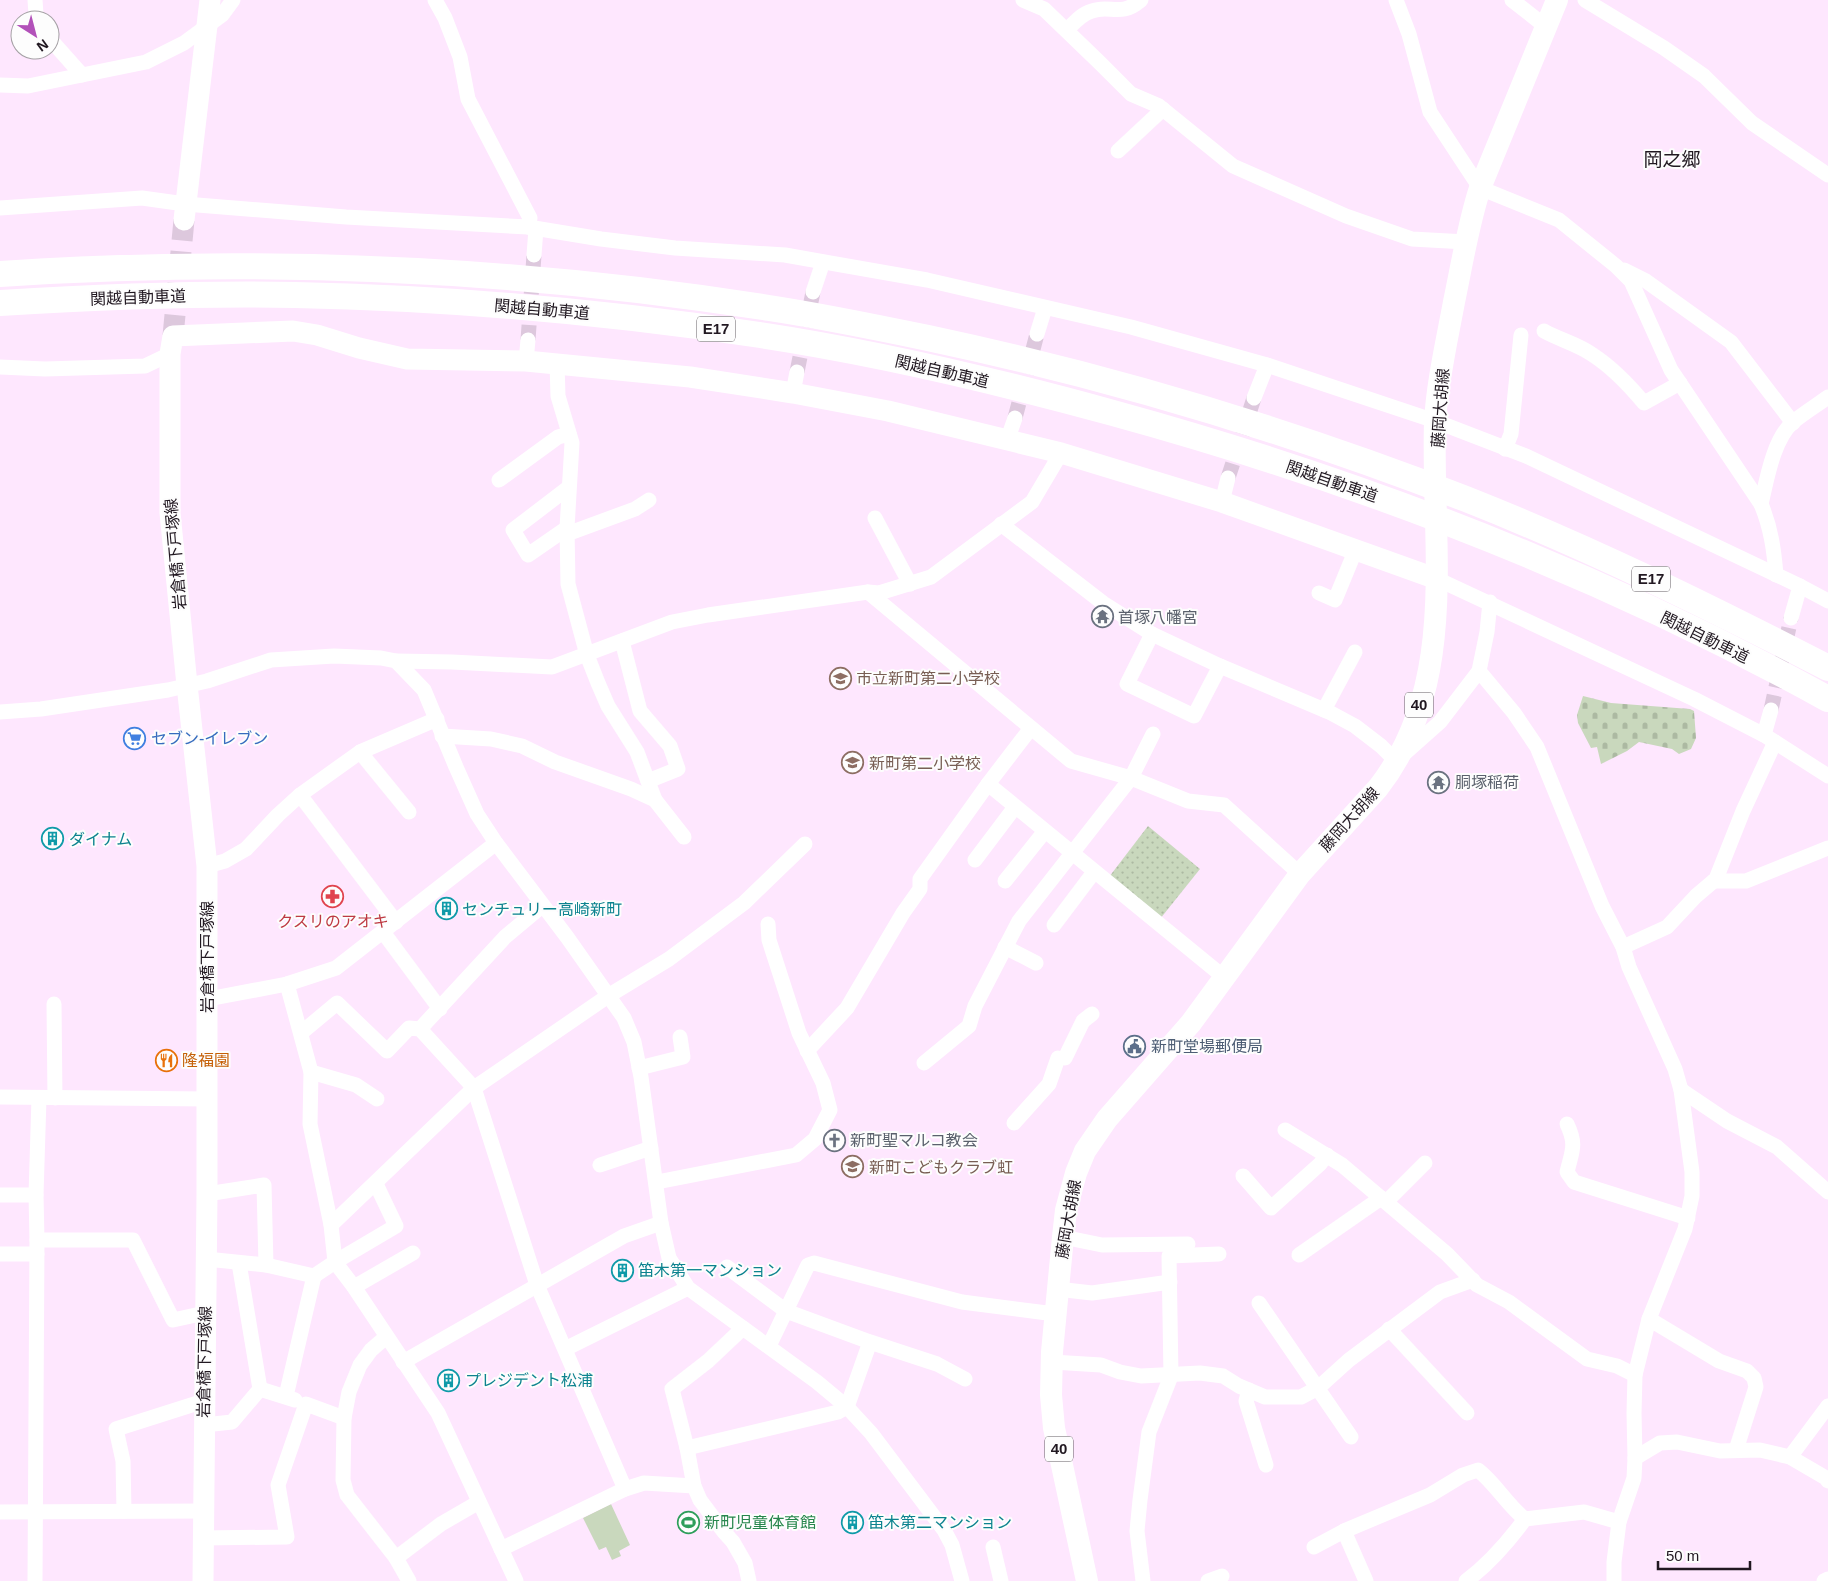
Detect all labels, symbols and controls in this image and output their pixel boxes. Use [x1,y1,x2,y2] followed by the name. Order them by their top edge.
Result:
[10,10,60,60] north arrow
[34,36,51,55] text: N
[1643,149,1701,170] district label: 岡之郷
[90,287,186,308] street label: 関越自動車道
[493,297,591,322] street label: 関越自動車道
[697,316,735,342] road number: E17
[893,352,991,391] street label: 関越自動車道
[1429,368,1452,449] street label: 藤岡大胡線
[1284,458,1380,505] street label: 関越自動車道
[162,497,189,610] street label: 岩倉橋下戸塚線
[1632,566,1670,592] road number: E17
[1090,605,1114,629] temple icon: 首塚八幡宮
[1118,609,1198,626] place label: 首塚八幡宮
[1658,609,1752,666] street label: 関越自動車道
[828,666,852,690] school or university icon: 市立新町第二小学校
[856,670,1000,687] place label: 市立新町第二小学校
[1405,692,1433,718] road number: 40
[123,726,147,750] supermarket icon: セブン-イレブン
[151,730,268,747] place label: セブン-イレブン
[841,751,865,775] school or university icon: 新町第二小学校
[869,755,981,772] place label: 新町第二小学校
[1427,770,1451,794] temple icon: 胴塚稲荷
[1455,774,1519,791] place label: 胴塚稲荷
[1316,784,1382,855] street label: 藤岡大胡線
[41,827,65,851] building icon: ダイナム
[69,831,132,848] place label: ダイナム
[321,885,345,909] pharmacy icon: クスリのアオキ
[434,897,458,921] building icon: センチュリー高崎新町
[199,901,216,1013] street label: 岩倉橋下戸塚線
[462,901,622,918] place label: センチュリー高崎新町
[277,913,389,930] place label: クスリのアオキ
[1123,1034,1147,1058] public building icon: 新町堂場郵便局
[1151,1038,1263,1055] place label: 新町堂場郵便局
[154,1048,178,1072] restaurant icon: 隆福園
[182,1052,230,1069] place label: 隆福園
[822,1128,846,1152] church icon: 新町聖マルコ教会
[850,1132,978,1149] place label: 新町聖マルコ教会
[841,1155,865,1179] school or university icon: 新町こどもクラブ虹
[869,1159,1013,1176] place label: 新町こどもクラブ虹
[1053,1178,1084,1260] street label: 藤岡大胡線
[610,1258,634,1282] building icon: 笛木第一マンション
[638,1262,782,1279] place label: 笛木第一マンション
[195,1306,214,1418] street label: 岩倉橋下戸塚線
[437,1368,461,1392] building icon: プレジデント松浦
[465,1372,593,1389] place label: プレジデント松浦
[1045,1436,1073,1462] road number: 40
[676,1510,700,1534] sports icon: 新町児童体育館
[840,1510,864,1534] building icon: 笛木第二マンション
[704,1514,816,1531] place label: 新町児童体育館
[868,1514,1012,1531] place label: 笛木第二マンション
[1658,1538,1750,1570] scale bar
[1666,1547,1699,1564] text: 50 m

